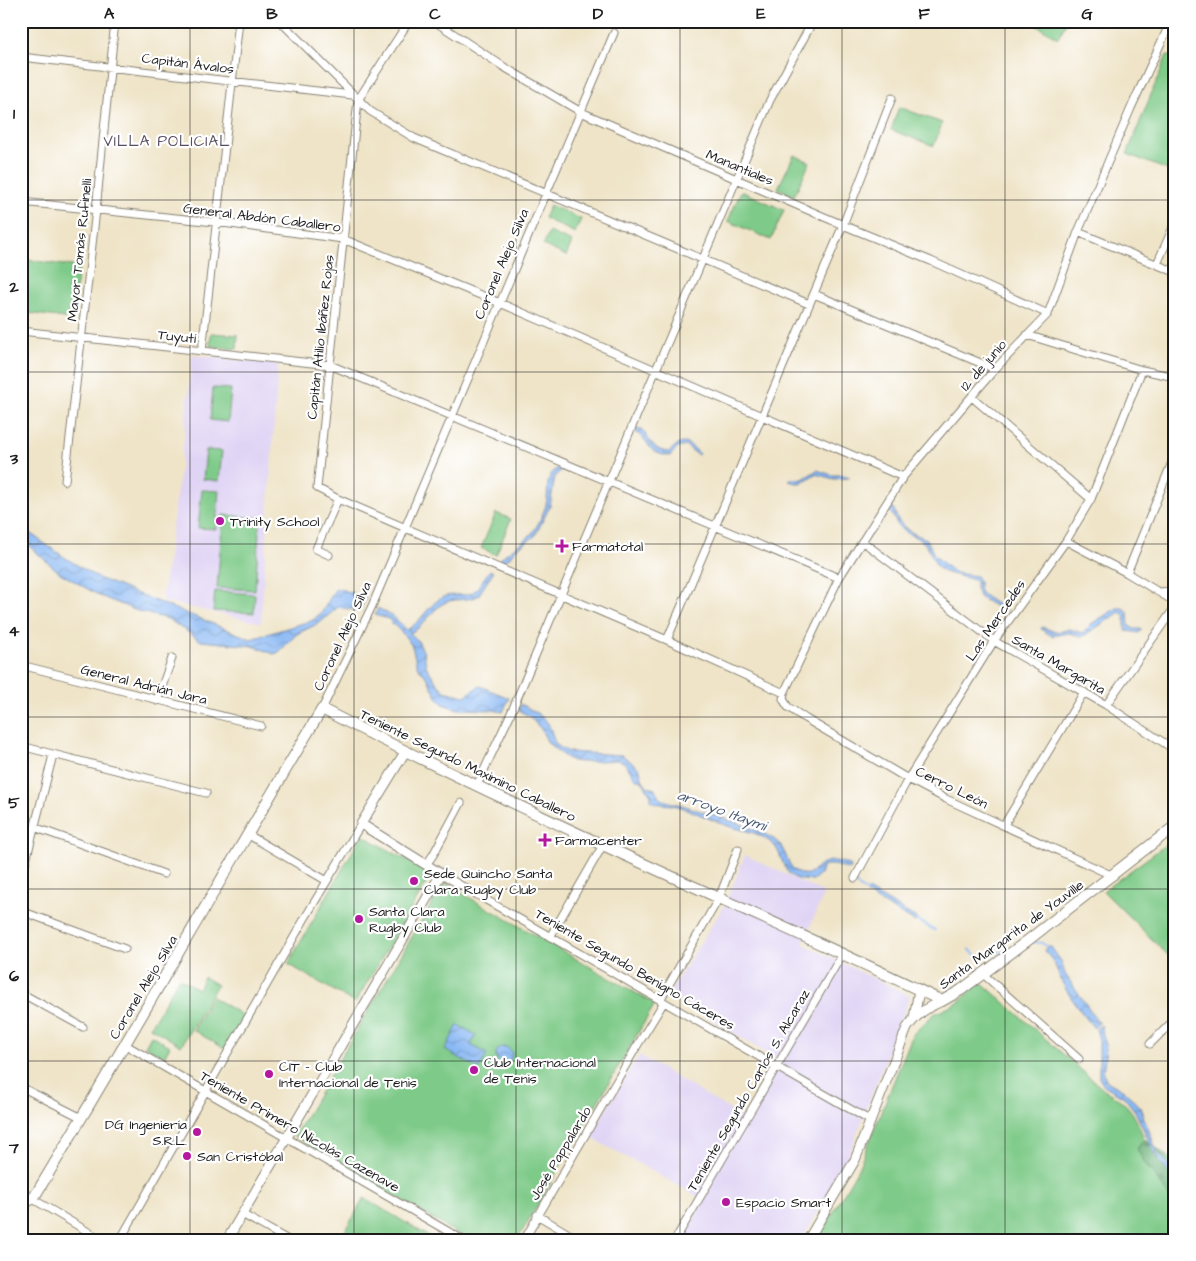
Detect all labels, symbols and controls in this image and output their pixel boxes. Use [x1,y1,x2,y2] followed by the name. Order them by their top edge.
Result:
[104,3,115,25] text: A
[266,3,278,25] text: B
[429,3,441,25] text: C
[593,3,604,25] text: D
[756,3,766,25] text: E
[918,3,930,25] text: F
[1081,3,1093,25] text: G
[141,48,235,80] street label: Capitán Ávalos
[13,103,16,125] text: 1
[103,131,231,152] district label: VILLA POLICIAL
[703,145,776,191] street label: Manantiales
[63,178,97,322] street label: Mayor Tomás Rufinelli
[182,198,342,238] street label: General Abdón Caballero
[470,206,534,323] street label: Coronel Alejo Silva
[302,254,340,420] street label: Capitán Atilio Ibáñez Rojas
[8,276,19,298] text: 2
[157,325,198,349] street label: Tuyutí
[956,335,1012,396] street label: 12 de junio
[9,448,19,470] text: 3
[230,512,319,532] place label: Trinity School
[214,515,226,527] marker: Trinity School
[572,537,643,557] place label: Farmatotal
[556,540,568,552] marker: Farmatotal
[961,576,1031,665] street label: Las Mercedes
[309,579,377,694] street label: Coronel Alejo Silva
[9,620,20,642] text: 4
[1008,630,1109,700] street label: Santa Margarita
[78,660,209,710] street label: General Adrián Jara
[356,705,579,827] street label: Teniente Segundo Maximino Caballero
[912,762,991,814] street label: Cerro León
[674,785,771,838] water label: arroyo Itaymi
[8,792,20,814] text: 5
[555,831,642,851] place label: Farmacenter
[539,834,551,846] marker: Farmacenter
[424,864,552,900] place label: Sede Quincho Santa Clara Rugby Club
[408,875,420,887] marker: Sede Quincho Santa Clara Rugby Club
[935,875,1088,994] street label: Santa Margarita de Youville
[369,902,445,938] place label: Santa Clara Rugby Club
[531,904,738,1035] street label: Teniente Segundo Benigno Cáceres
[353,913,365,925] marker: Santa Clara Rugby Club
[105,932,183,1043] street label: Coronel Alejo Silva
[9,965,19,987] text: 6
[683,986,815,1195] street label: Teniente Segundo Carlos S. Alcaraz
[484,1053,596,1089] place label: Club Internacional de Tenis
[279,1057,417,1093] place label: CIT - Club Internacional de Tenis
[468,1064,480,1076] marker: Club Internacional de Tenis
[196,1066,403,1198] street label: Teniente Primero Nicolás Cazenave
[263,1068,275,1080] marker: CIT - Club Internacional de Tenis
[525,1103,597,1204] street label: José Pappalardo
[105,1115,187,1151] place label: DG Ingeniería S.R.L.
[191,1126,203,1138] marker: DG Ingeniería S.R.L.
[8,1137,19,1159] text: 7
[197,1147,283,1167] place label: San Cristóbal
[181,1150,193,1162] marker: San Cristóbal
[736,1193,831,1213] place label: Espacio Smart
[720,1196,732,1208] marker: Espacio Smart

